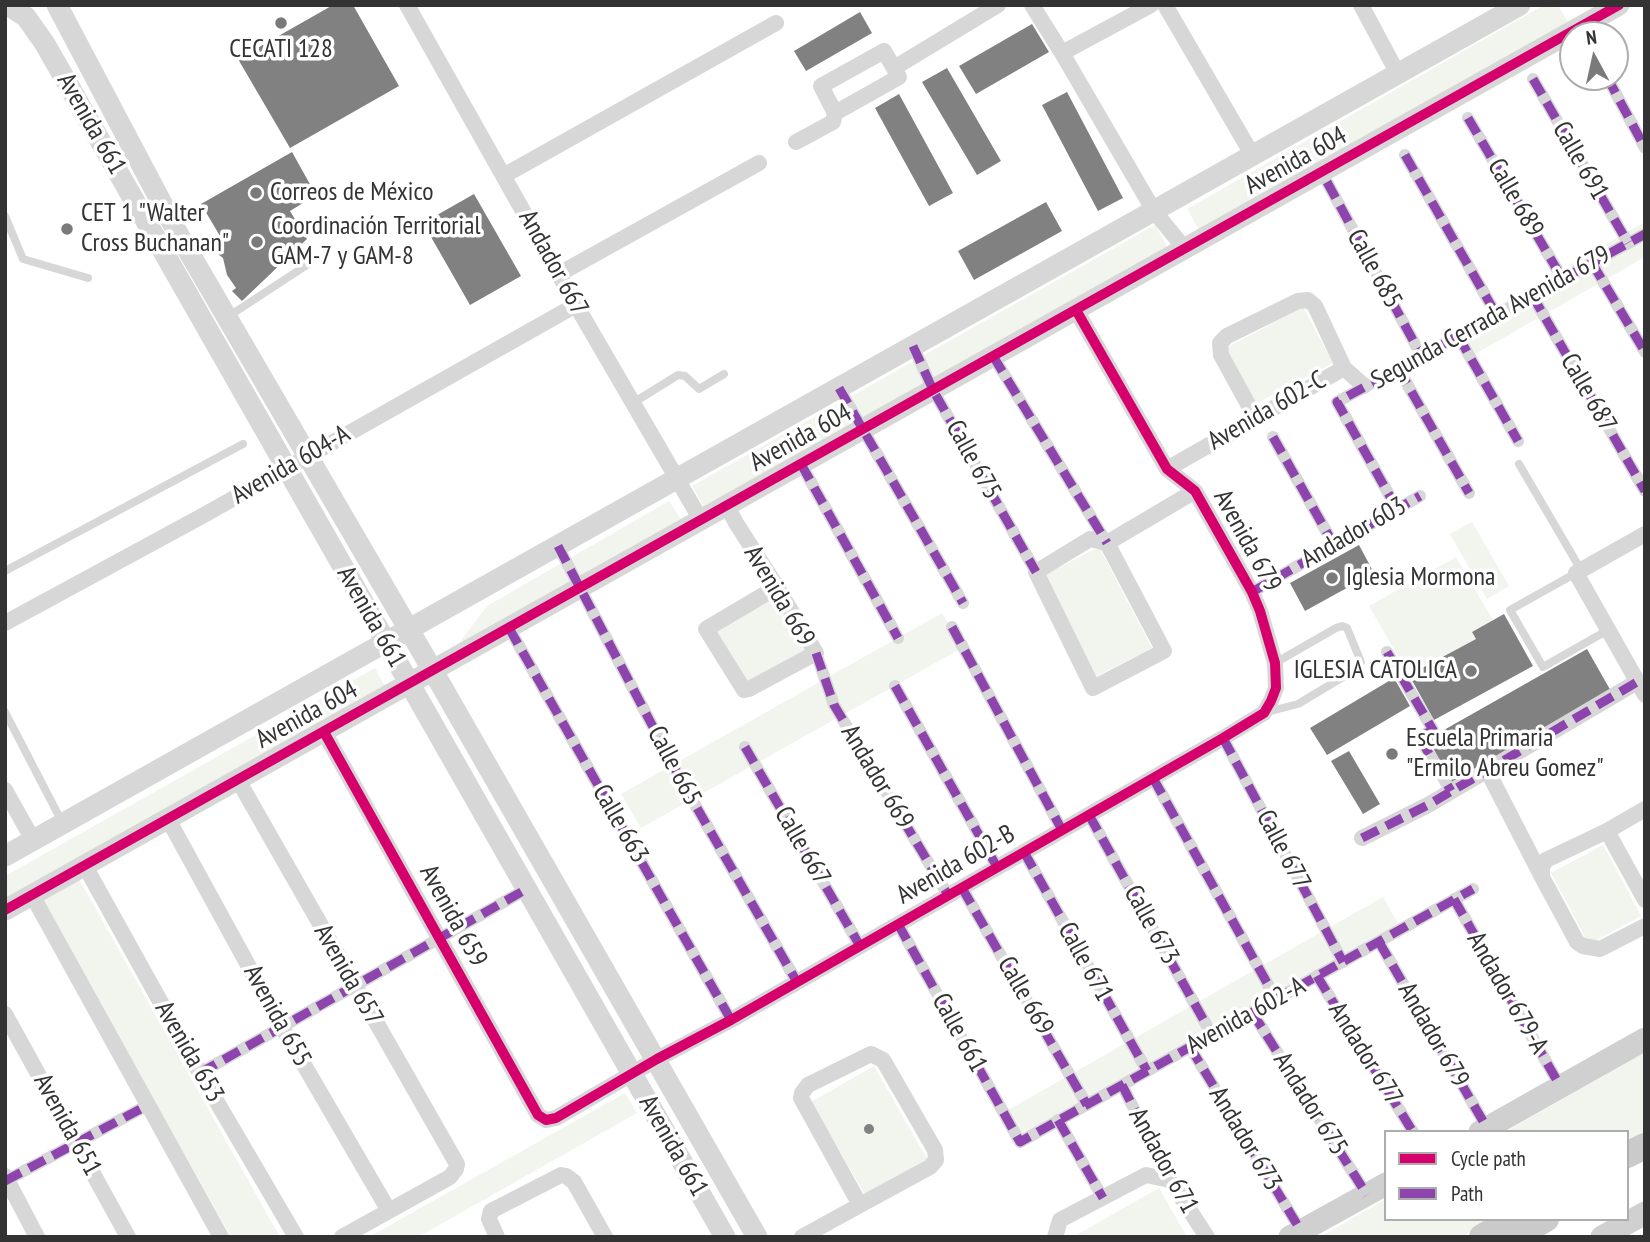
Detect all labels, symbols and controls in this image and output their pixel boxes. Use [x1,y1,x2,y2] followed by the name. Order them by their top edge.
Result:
[273,15,289,31] marker: CECATI 128
[1559,21,1629,91] north arrow
[1585,25,1598,50] text: N
[229,34,333,66] place label: CECATI 128
[50,68,132,180] street label: Avenida 661
[1545,116,1615,206] street label: Calle 691
[1240,120,1352,202] street label: Avenida 604
[1480,153,1550,243] street label: Calle 689
[270,177,433,209] place label: Correos de México
[248,185,264,201] marker: Correos de México
[81,198,229,260] place label: CET 1 "Walter Cross Buchanan"
[511,205,595,321] street label: Andador 667
[271,211,481,272] place label: Coordinación Territorial GAM-7 y GAM-8
[59,221,75,237] marker: CET 1 "Walter Cross Buchanan"
[1340,224,1408,314] street label: Calle 685
[249,234,265,250] marker: Coordinación Territorial GAM-7 y GAM-8
[1366,239,1616,397] street label: Segunda Cerrada Avenida 679
[1553,348,1623,438] street label: Calle 687
[1202,365,1332,457] street label: Avenida 602-C
[745,397,857,479] street label: Avenida 604
[939,415,1007,505] street label: Calle 675
[226,419,356,511] street label: Avenida 604-A
[1206,485,1288,597] street label: Avenida 679
[1296,491,1412,575] street label: Andador 603
[737,540,821,652] street label: Avenida 669
[330,561,412,673] street label: Avenida 661
[1346,562,1495,594] place label: Iglesia Mormona
[1324,570,1340,586] marker: Iglesia Mormona
[1294,655,1457,687] place label: IGLESIA CATOLICA
[1463,663,1479,679] marker: IGLESIA CATOLICA
[251,674,363,756] street label: Avenida 604
[834,719,920,835] street label: Andador 669
[640,721,708,811] street label: Calle 665
[1406,723,1604,784] place label: Escuela Primaria "Ermilo Abreu Gomez"
[1384,746,1400,762] marker: Escuela Primaria "Ermilo Abreu Gomez"
[585,779,655,869] street label: Calle 663
[767,801,837,891] street label: Calle 667
[1249,805,1317,895] street label: Calle 677
[891,819,1021,911] street label: Avenida 602-B
[412,860,494,972] street label: Avenida 659
[1117,880,1185,970] street label: Calle 673
[1051,917,1119,1007] street label: Calle 671
[307,919,389,1031] street label: Avenida 657
[1460,927,1554,1059] street label: Andador 679-A
[990,951,1060,1041] street label: Calle 669
[236,960,318,1072] street label: Avenida 655
[1181,971,1311,1061] street label: Avenida 602-A
[1391,977,1475,1093] street label: Andador 679
[925,988,993,1078] street label: Calle 661
[148,996,230,1108] street label: Avenida 653
[1321,997,1409,1111] street label: Andador 677
[1266,1047,1354,1161] street label: Andador 675
[26,1069,108,1181] street label: Avenida 651
[1202,1081,1288,1197] street label: Andador 673
[632,1090,714,1202] street label: Avenida 661
[1121,1103,1205,1219] street label: Andador 671
[1384,1130,1629,1221] legend
[1451,1145,1526,1172] text: Cycle path
[1451,1180,1483,1207] text: Path

